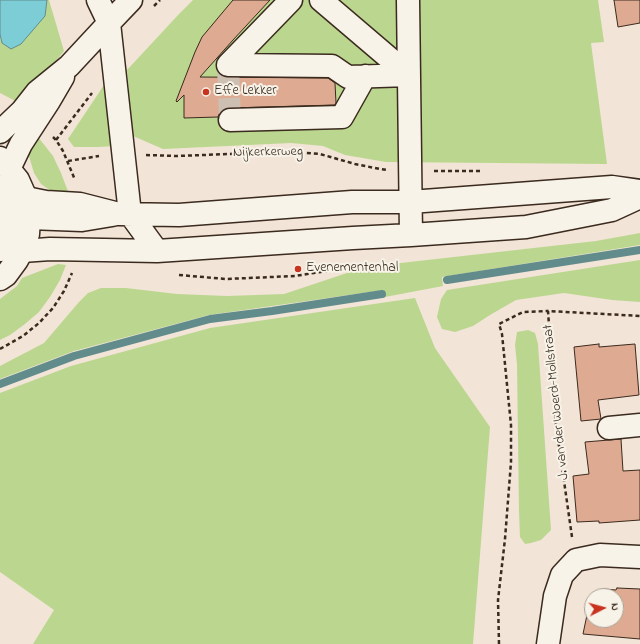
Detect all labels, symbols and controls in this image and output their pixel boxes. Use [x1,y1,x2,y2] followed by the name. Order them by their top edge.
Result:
[214,84,277,100] place label: Effe Lekker
[201,87,211,97] marker: Effe Lekker
[233,144,303,162] street label: Nijkerkerweg
[306,261,398,277] place label: Evenementenhal
[293,264,303,274] marker: Evenementenhal
[540,323,574,481] street label: J. van der Woerd-Mollstraat
[584,588,624,628] north arrow
[607,602,623,611] text: N

